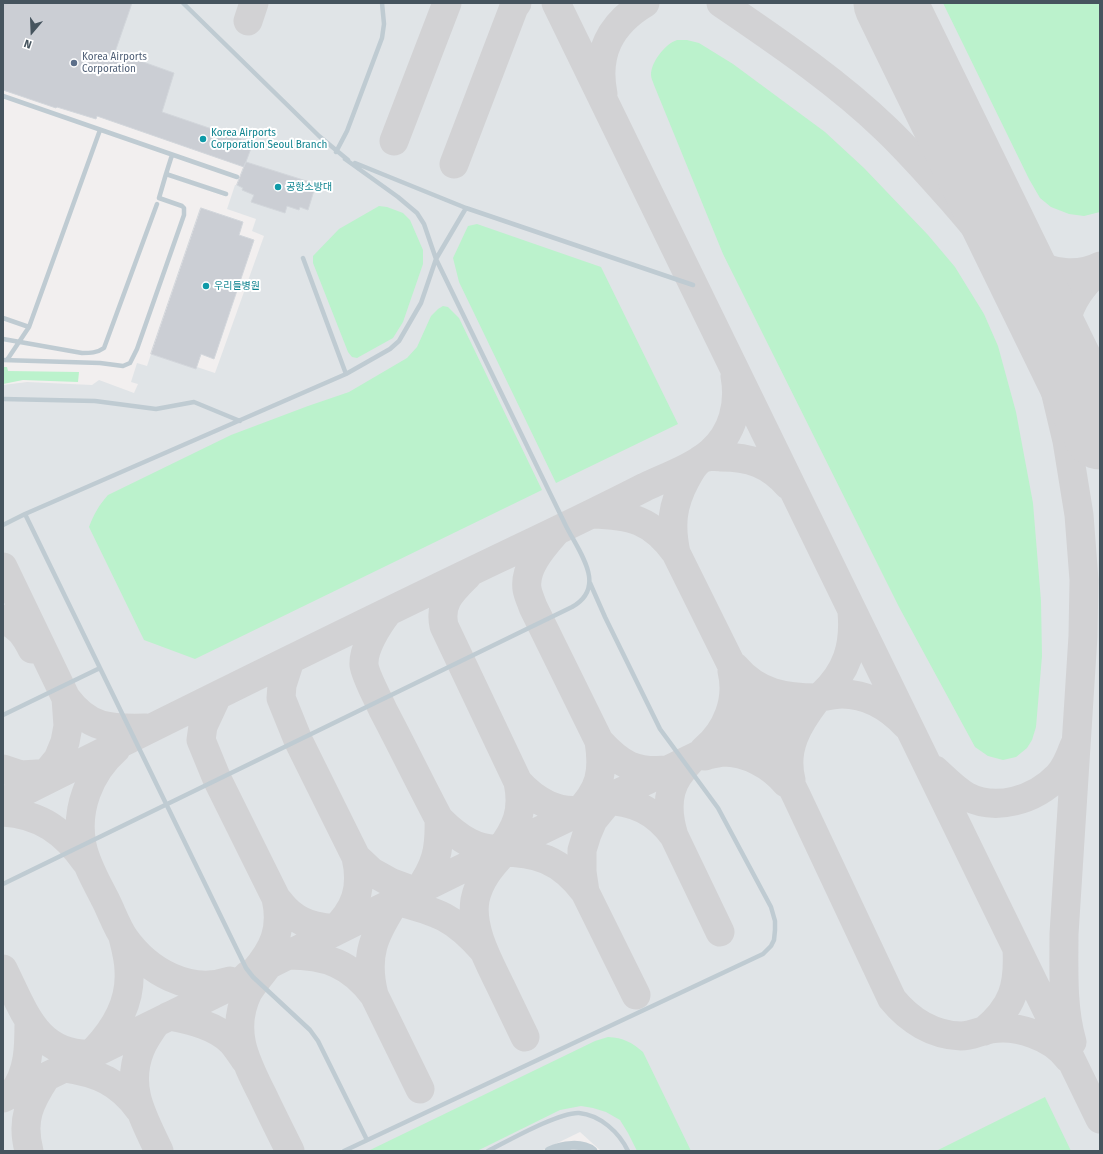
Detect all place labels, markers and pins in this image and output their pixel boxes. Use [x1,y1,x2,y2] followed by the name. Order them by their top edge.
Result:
[82,51,147,74] place label: Korea Airports Corporation
[69,58,79,68] marker: Korea Airports Corporation
[211,127,327,150] place label: Korea Airports Corporation Seoul Branch
[198,134,208,144] marker: Korea Airports Corporation Seoul Branch
[286,181,332,193] place label: 공항소방대
[273,182,283,192] marker: 공항소방대
[214,280,260,292] place label: 우리들병원
[201,281,211,291] marker: 우리들병원

